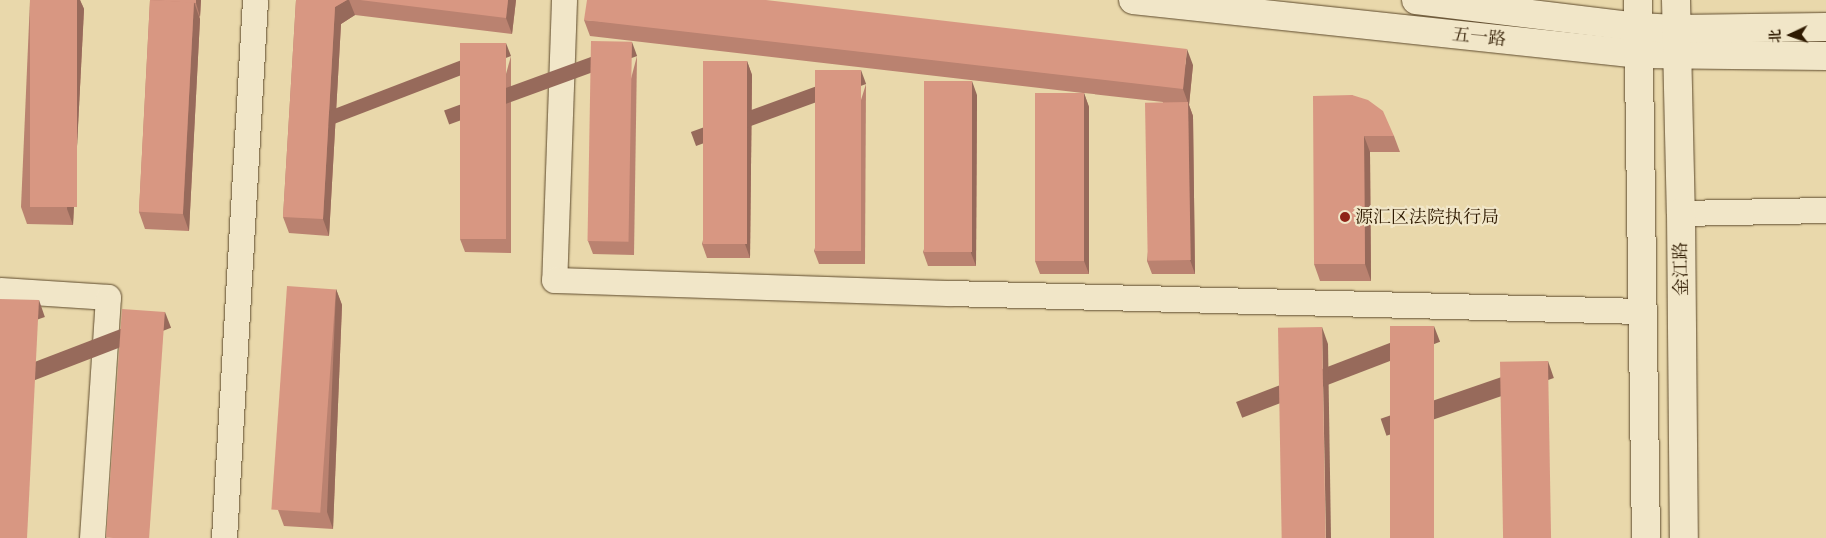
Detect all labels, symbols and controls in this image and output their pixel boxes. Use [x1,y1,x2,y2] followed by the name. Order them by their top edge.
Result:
[1766,10,1816,60] north arrow
[1451,23,1507,51] street label: 五一路
[1767,28,1784,43] text: 北
[1355,206,1499,228] place label: 源汇区法院执行局
[1339,211,1351,223] marker: 源汇区法院执行局
[1670,242,1692,296] street label: 金江路

